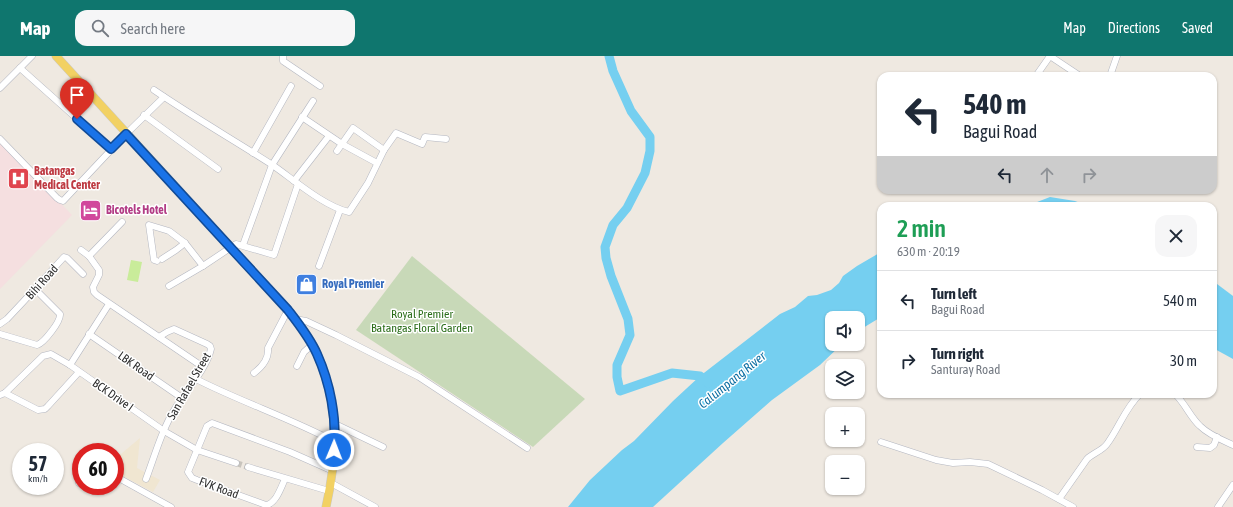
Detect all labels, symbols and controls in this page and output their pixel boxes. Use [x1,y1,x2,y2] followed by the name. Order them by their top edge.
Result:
[75,10,355,46] search box
[20,17,51,39] text: Map
[89,17,111,39] icon: search
[121,20,185,37] text: Search here
[1063,20,1086,36] text: Map
[1108,20,1160,36] text: Directions
[1182,20,1213,36] text: Saved
[60,78,94,119] pin
[66,84,88,106] icon: arrive
[897,88,949,140] icon: left
[963,88,1026,120] text: 540 m
[963,121,1037,142] text: Bagui Road
[34,164,100,192] place label: Batangas Medical Center
[994,164,1016,186] icon: left
[1036,164,1058,186] icon: ahead
[1078,164,1100,186] icon: right
[5,165,31,191] hospital icon: Batangas Medical Center
[77,197,103,223] hotel icon: Bicotels Hotel
[106,203,168,217] place label: Bicotels Hotel
[897,215,946,242] text: 2 min
[1155,215,1197,257] button: close
[897,244,960,259] text: 630 m · 20:19
[23,262,61,302] street label: Bihi Road
[293,271,319,297] shop icon: Royal Premier
[322,277,384,291] place label: Royal Premier
[931,285,977,302] text: Turn left
[897,290,919,312] icon: left
[1163,292,1197,309] text: 540 m
[931,302,985,317] text: Bagui Road
[371,307,473,335] park label: Royal Premier Batangas Floral Garden
[825,311,865,495] map controls
[825,311,865,351] button: sound
[931,345,984,362] text: Turn right
[695,348,769,412] water label: Calumpang River
[115,349,157,383] street label: LBK Road
[164,349,214,422] street label: San Rafael Street
[897,350,919,372] icon: right
[1170,352,1197,369] text: 30 m
[825,359,865,399] button: layers
[931,362,1000,377] text: Santuray Road
[90,376,136,414] street label: BCK Drive I
[825,407,865,447] button: +
[313,429,355,471] position arrow
[72,443,124,495] speed limit sign: 60
[29,452,47,475] text: 57
[825,455,865,495] button: −
[28,473,48,484] text: km/h
[197,474,241,502] street label: FVK Road

